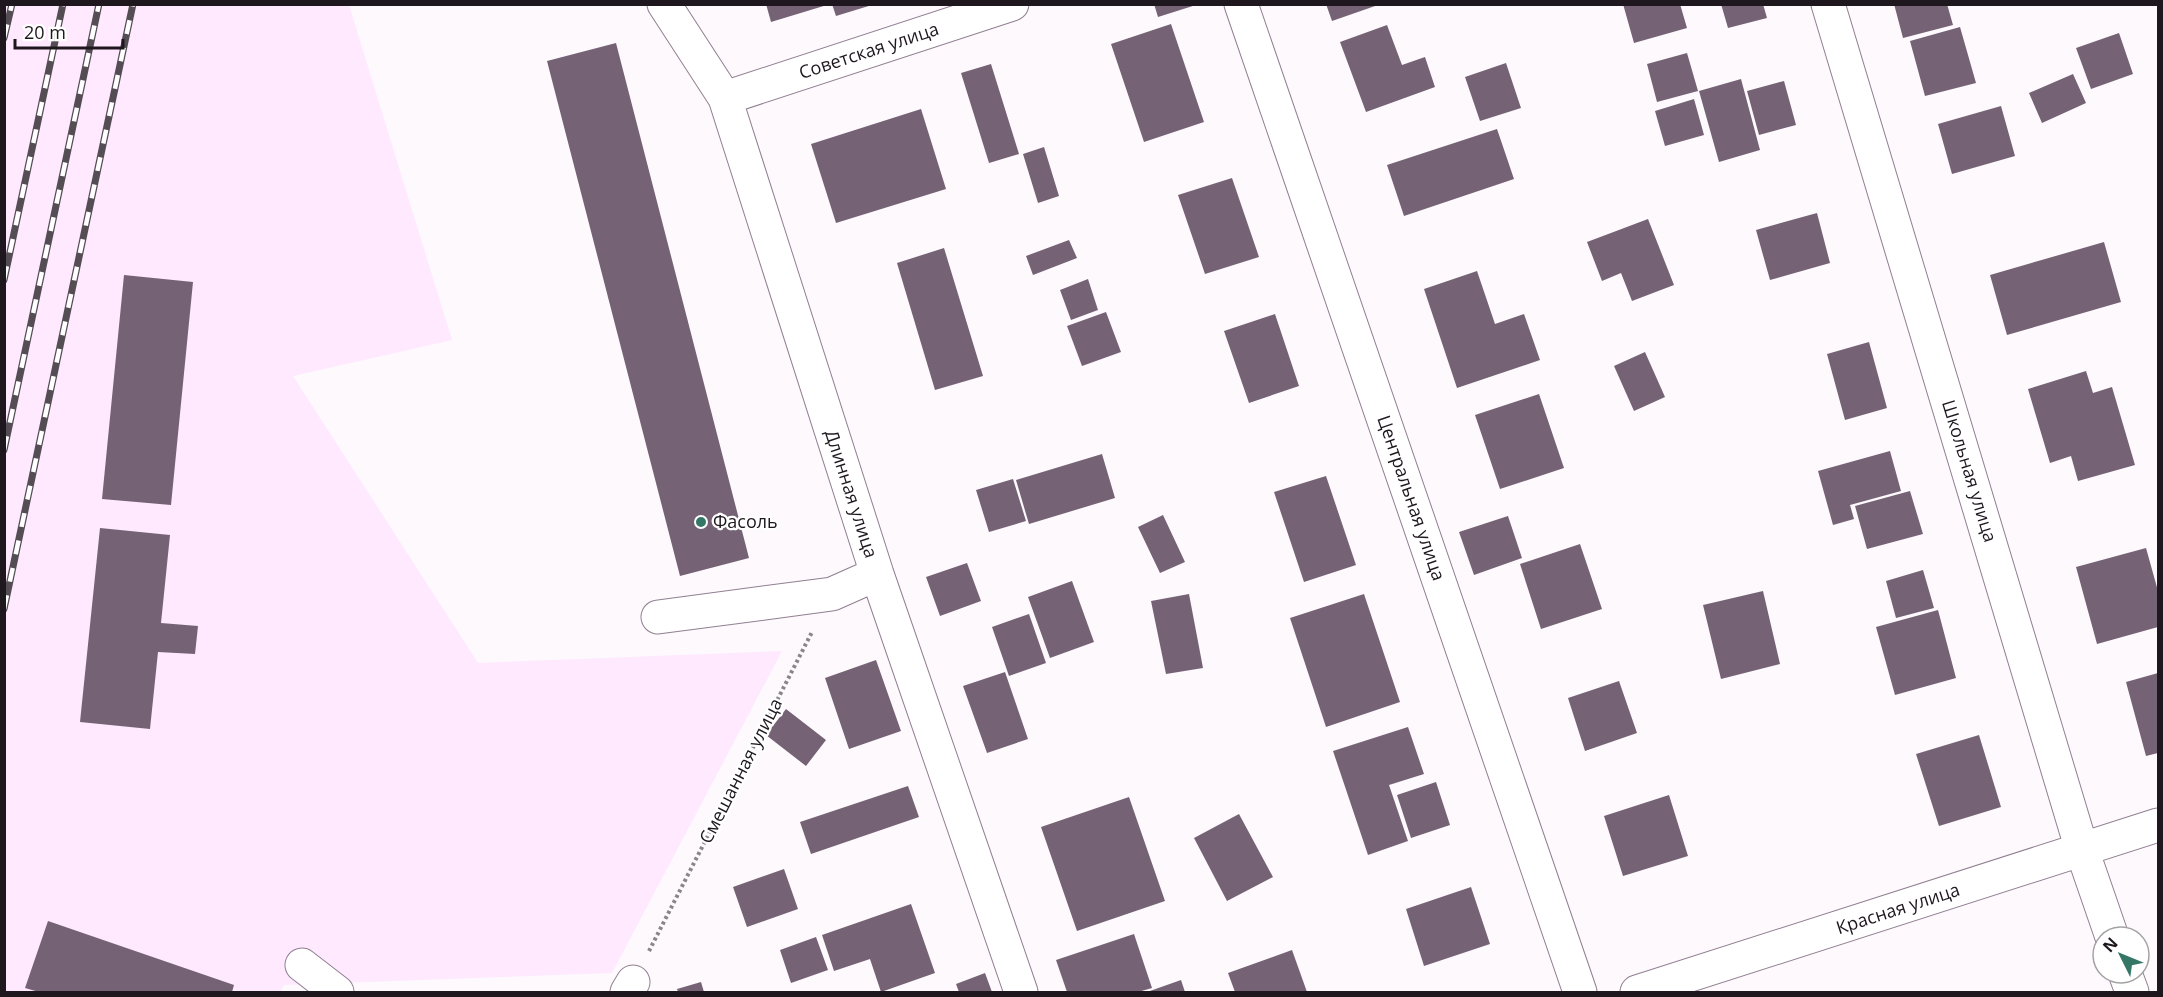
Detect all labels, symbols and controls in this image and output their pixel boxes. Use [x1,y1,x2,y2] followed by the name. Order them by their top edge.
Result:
[15,12,123,50] scale bar
[796,16,942,84] street label: Советская улица
[24,20,66,44] text: 20 m
[1937,397,2003,545] street label: Школьная улица
[1372,412,1451,583] street label: Центральная улица
[820,426,884,561] street label: Длинная улица
[713,509,778,533] place label: Фасоль
[694,515,708,529] marker: Фасоль
[693,694,787,847] street label: Смешанная улица
[1833,877,1963,939] street label: Красная улица
[2091,925,2151,985] north arrow
[2098,933,2123,957] text: N

